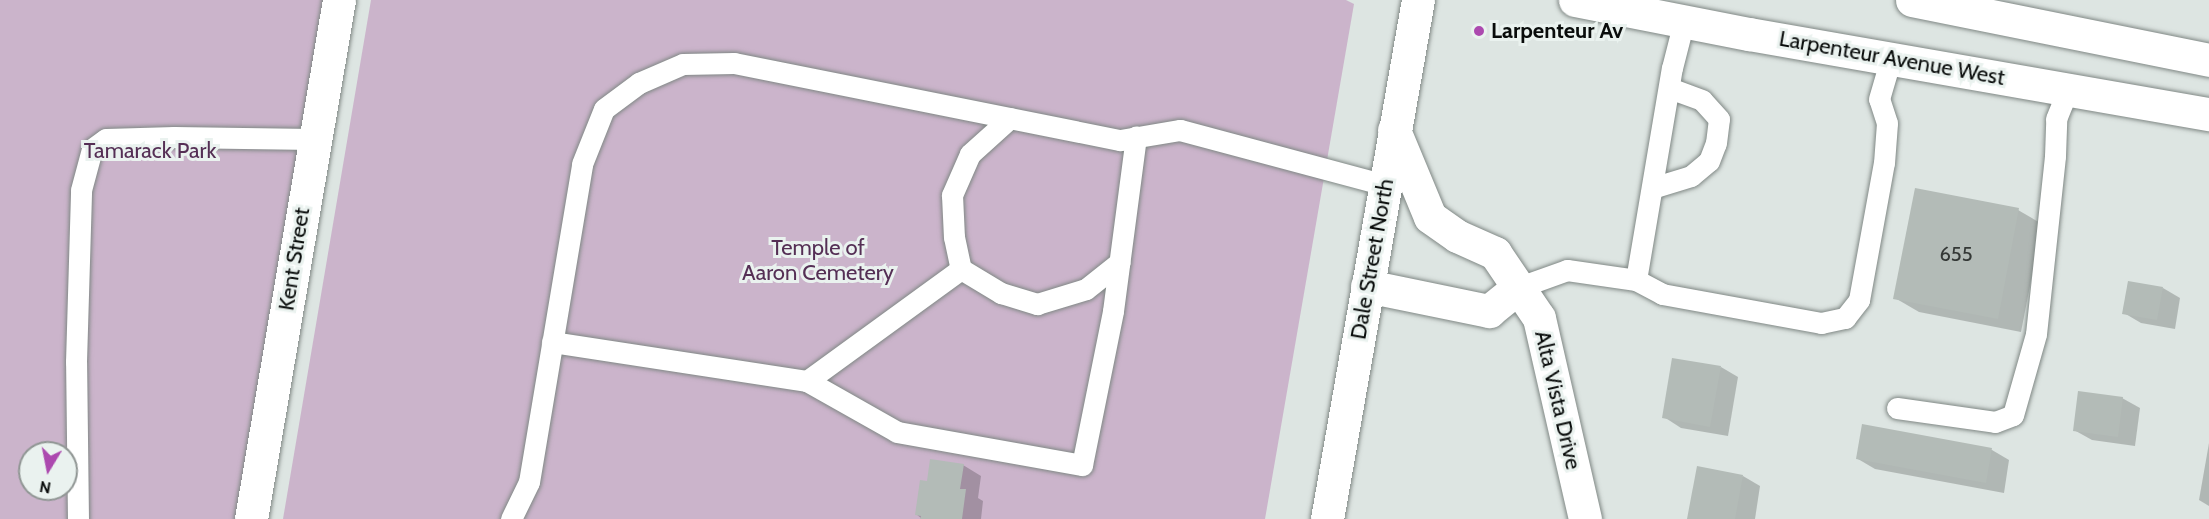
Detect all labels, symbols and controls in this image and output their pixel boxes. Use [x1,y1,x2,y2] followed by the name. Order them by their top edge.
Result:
[1491,18,1623,44] place label: Larpenteur Av
[1472,24,1486,38] marker: Larpenteur Av
[1777,25,2007,91] street label: Larpenteur Avenue West
[84,138,216,164] park label: Tamarack Park
[1345,177,1399,341] street label: Dale Street North
[273,206,315,312] street label: Kent Street
[742,234,894,286] park label: Temple of Aaron Cemetery
[1940,242,1972,266] house number: 655
[1529,328,1587,472] street label: Alta Vista Drive
[18,441,78,501] north arrow
[38,477,52,498] text: N

